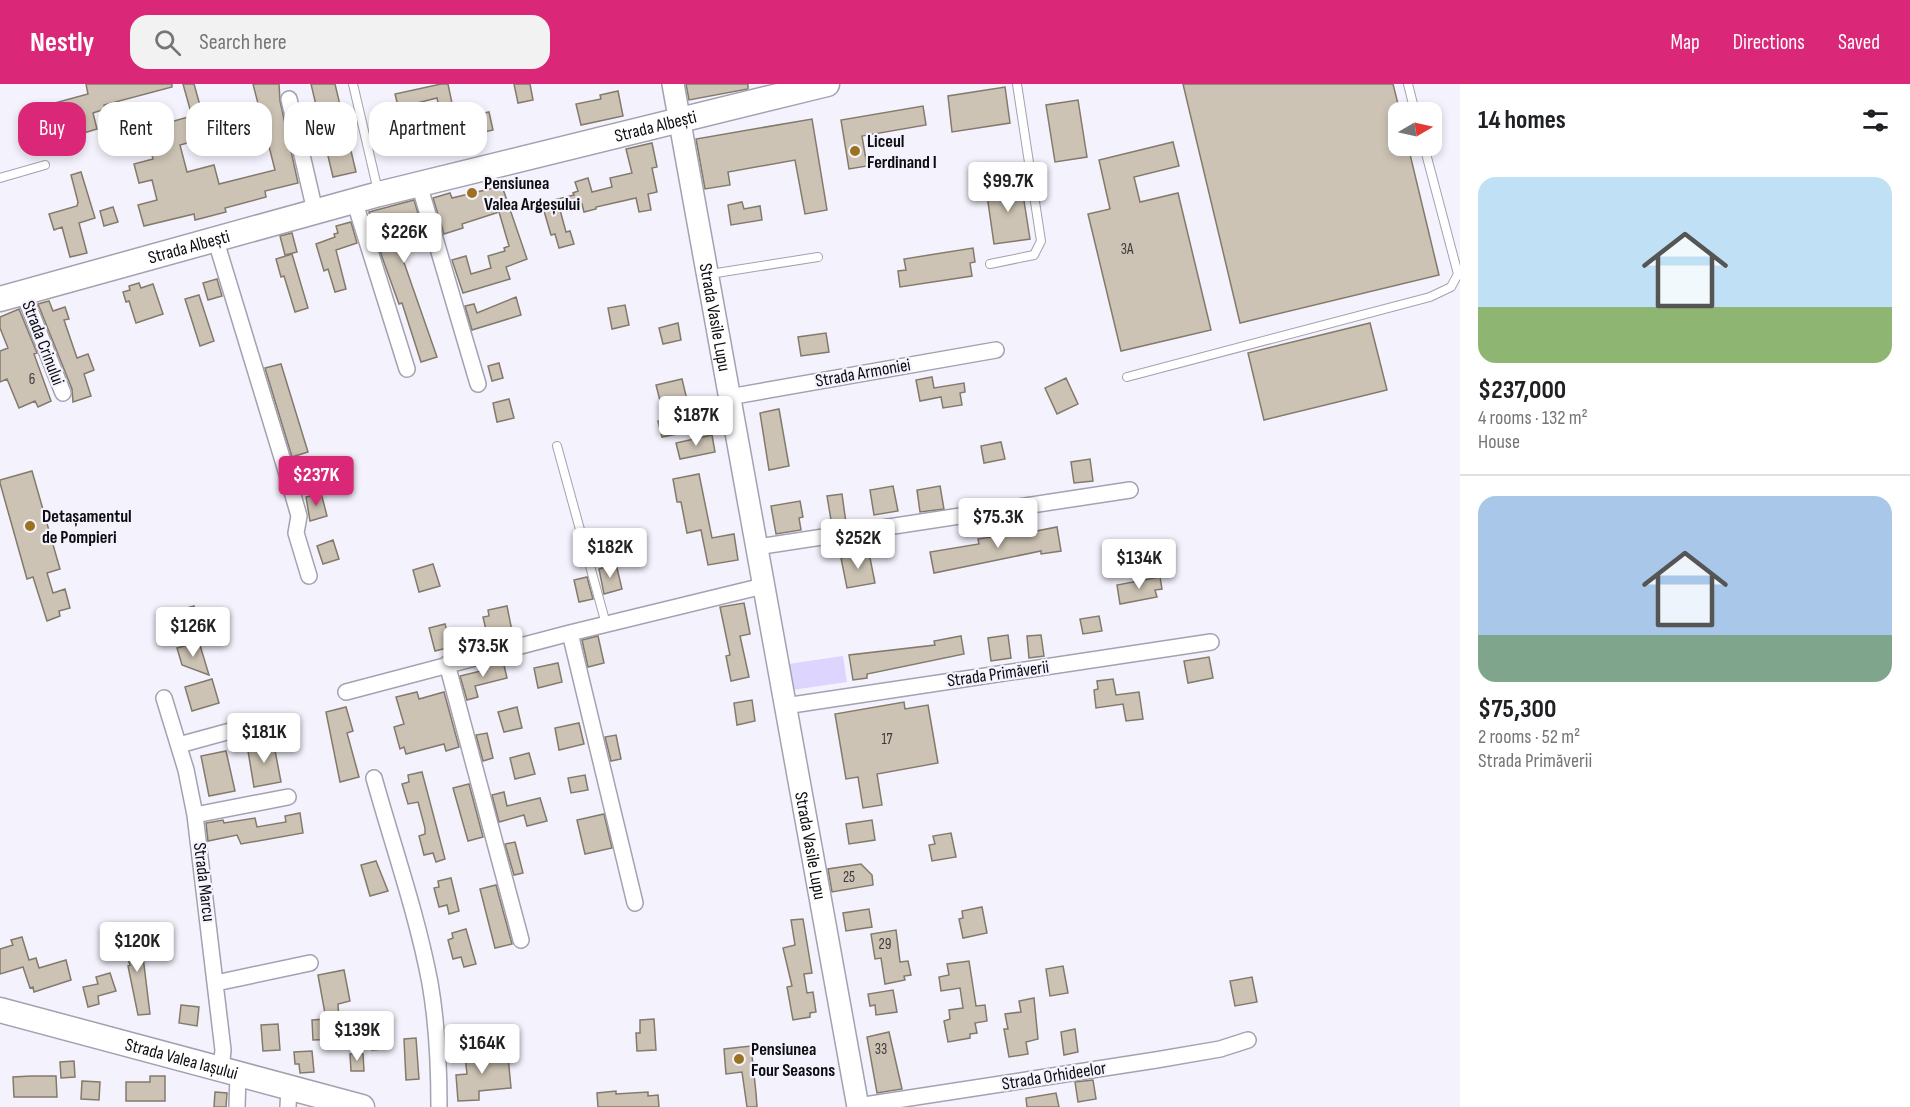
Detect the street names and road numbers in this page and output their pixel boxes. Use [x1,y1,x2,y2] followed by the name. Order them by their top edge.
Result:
[612,106,699,146] street label: Strada Albești
[146,225,232,268] street label: Strada Albești
[695,262,735,373] street label: Strada Vasile Lupu
[17,298,69,388] street label: Strada Crinului
[814,354,912,392] street label: Strada Armoniei
[946,656,1050,692] street label: Strada Primăverii
[791,790,831,901] street label: Strada Vasile Lupu
[189,841,219,923] street label: Strada Marcu
[123,1033,240,1084] street label: Strada Valea Iașului
[1000,1057,1108,1095] street label: Strada Orhideelor

